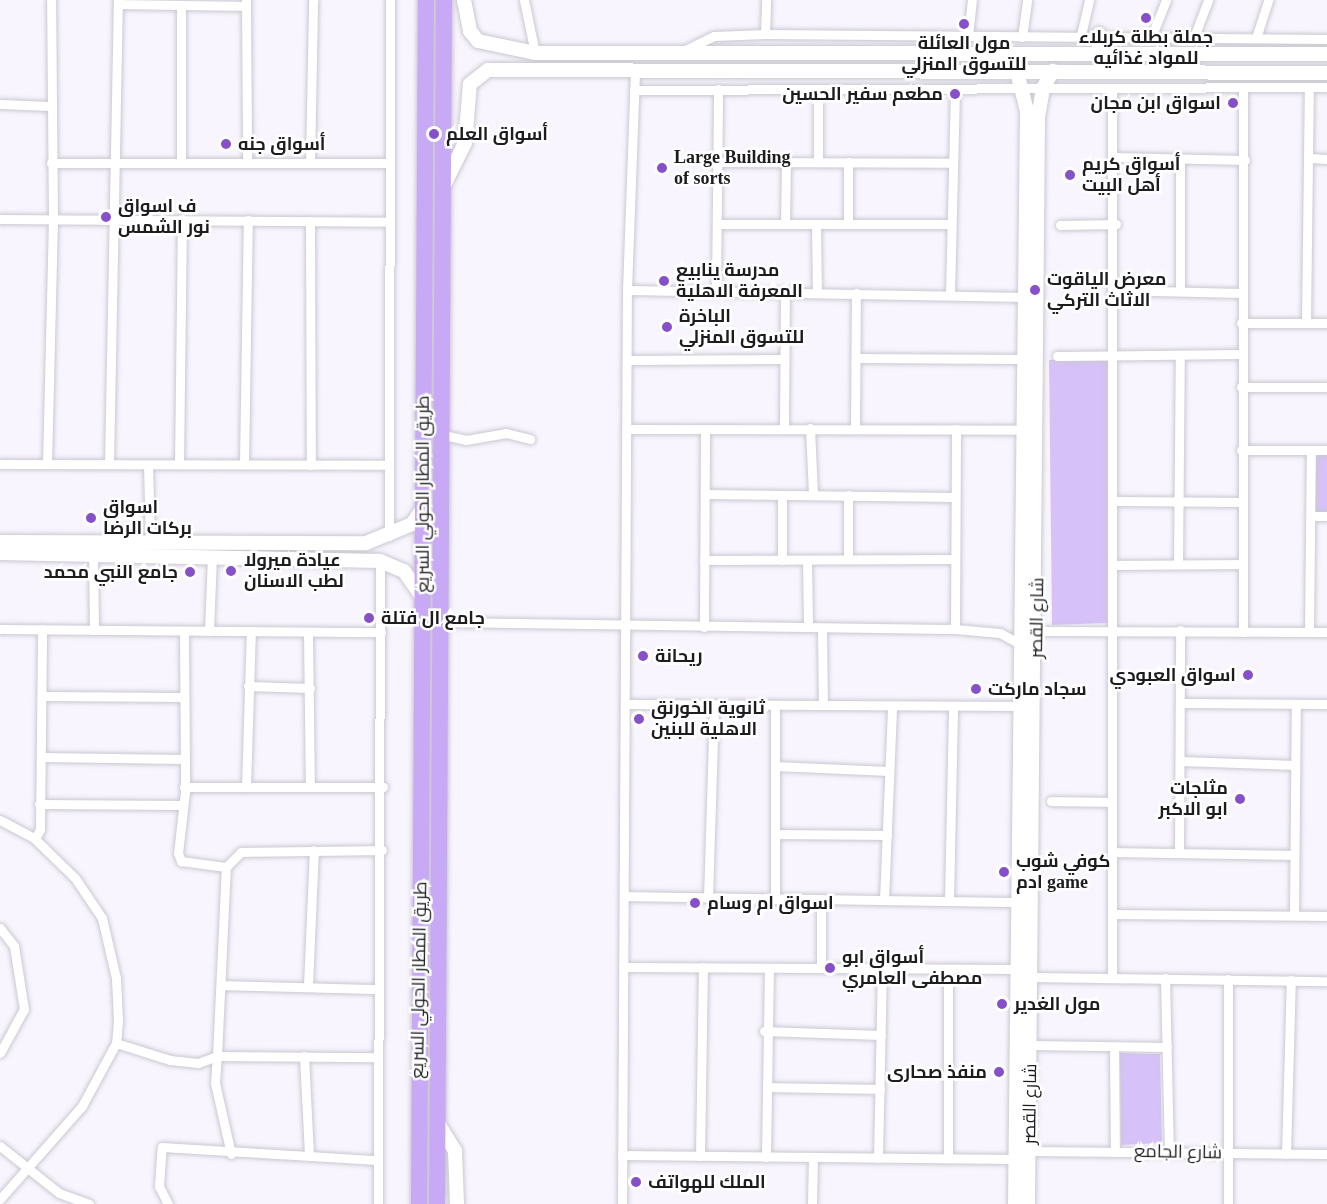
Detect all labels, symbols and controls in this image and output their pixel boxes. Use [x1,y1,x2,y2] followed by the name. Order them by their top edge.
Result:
[1139,11,1153,25] marker: جملة بطلة كربلاء للمواد غذائيه
[957,17,971,31] marker: مول العائلة للتسوق المنزلي
[1079,27,1213,70] place label: جملة بطلة كربلاء للمواد غذائيه
[901,33,1027,76] place label: مول العائلة للتسوق المنزلي
[782,83,943,105] place label: مطعم سفير الحسين
[948,87,962,101] marker: مطعم سفير الحسين
[1091,92,1221,114] place label: اسواق ابن مجان
[1226,96,1240,110] marker: اسواق ابن مجان
[446,123,548,145] place label: أسواق العلم
[427,127,441,141] marker: أسواق العلم
[238,133,325,155] place label: أسواق جنه
[219,137,233,151] marker: أسواق جنه
[674,147,791,190] place label: Large Building of sorts
[1082,154,1180,196] place label: أسواق كريم أهل البيت
[655,161,669,175] marker: Large Building of sorts
[1063,168,1077,182] marker: أسواق كريم أهل البيت
[118,196,210,238] place label: ف اسواق نور الشمس
[99,210,113,224] marker: ف اسواق نور الشمس
[676,260,803,302] place label: مدرسة ينابيع المعرفة الاهلية
[1047,269,1166,312] place label: معرض الياقوت الاثاث التركي
[657,274,671,288] marker: مدرسة ينابيع المعرفة الاهلية
[1028,283,1042,297] marker: معرض الياقوت الاثاث التركي
[679,306,804,348] place label: الباخرة للتسوق المنزلي
[660,320,674,334] marker: الباخرة للتسوق المنزلي
[412,395,434,593] street label: طريق المطار الحولي السريع
[103,497,192,540] place label: اسواق بركات الرضا
[84,511,98,525] marker: اسواق بركات الرضا
[244,550,344,592] place label: عيادة ميرولا لطب الاسنان
[44,561,178,583] place label: جامع النبي محمد
[222,562,240,580] marker: عيادة ميرولا لطب الاسنان
[183,565,197,579] marker: جامع النبي محمد
[1025,577,1049,659] street label: شارع القصر
[381,607,485,629] place label: جامع ال فتلة
[362,611,376,625] marker: جامع ال فتلة
[655,645,703,667] place label: ريحانة
[636,649,650,663] marker: ريحانة
[1110,664,1236,686] place label: اسواق العبودي
[1241,668,1255,682] marker: اسواق العبودي
[988,678,1087,700] place label: سجاد ماركت
[969,682,983,696] marker: سجاد ماركت
[651,698,765,740] place label: ثانوية الخورنق الاهلية للبنين
[632,712,646,726] marker: ثانوية الخورنق الاهلية للبنين
[1158,778,1228,820] place label: مثلجات ابو الاكبر
[1233,792,1247,806] marker: مثلجات ابو الاكبر
[1016,851,1110,894] place label: كوفي شوب ادم game
[997,865,1011,879] marker: كوفي شوب ادم game
[406,881,432,1079] street label: طريق المطار الحولي السريع
[707,892,834,914] place label: اسواق ام وسام
[688,896,702,910] marker: اسواق ام وسام
[842,947,982,990] place label: أسواق ابو مصطفى العامري
[823,961,837,975] marker: أسواق ابو مصطفى العامري
[1014,993,1100,1015] place label: مول الغدير
[995,997,1009,1011] marker: مول الغدير
[887,1061,987,1083] place label: منفذ صحارى
[1018,1063,1042,1145] street label: شارع القصر
[992,1065,1006,1079] marker: منفذ صحارى
[1134,1140,1222,1164] street label: شارع الجامع
[648,1171,766,1193] place label: الملك للهواتف
[629,1175,643,1189] marker: الملك للهواتف

